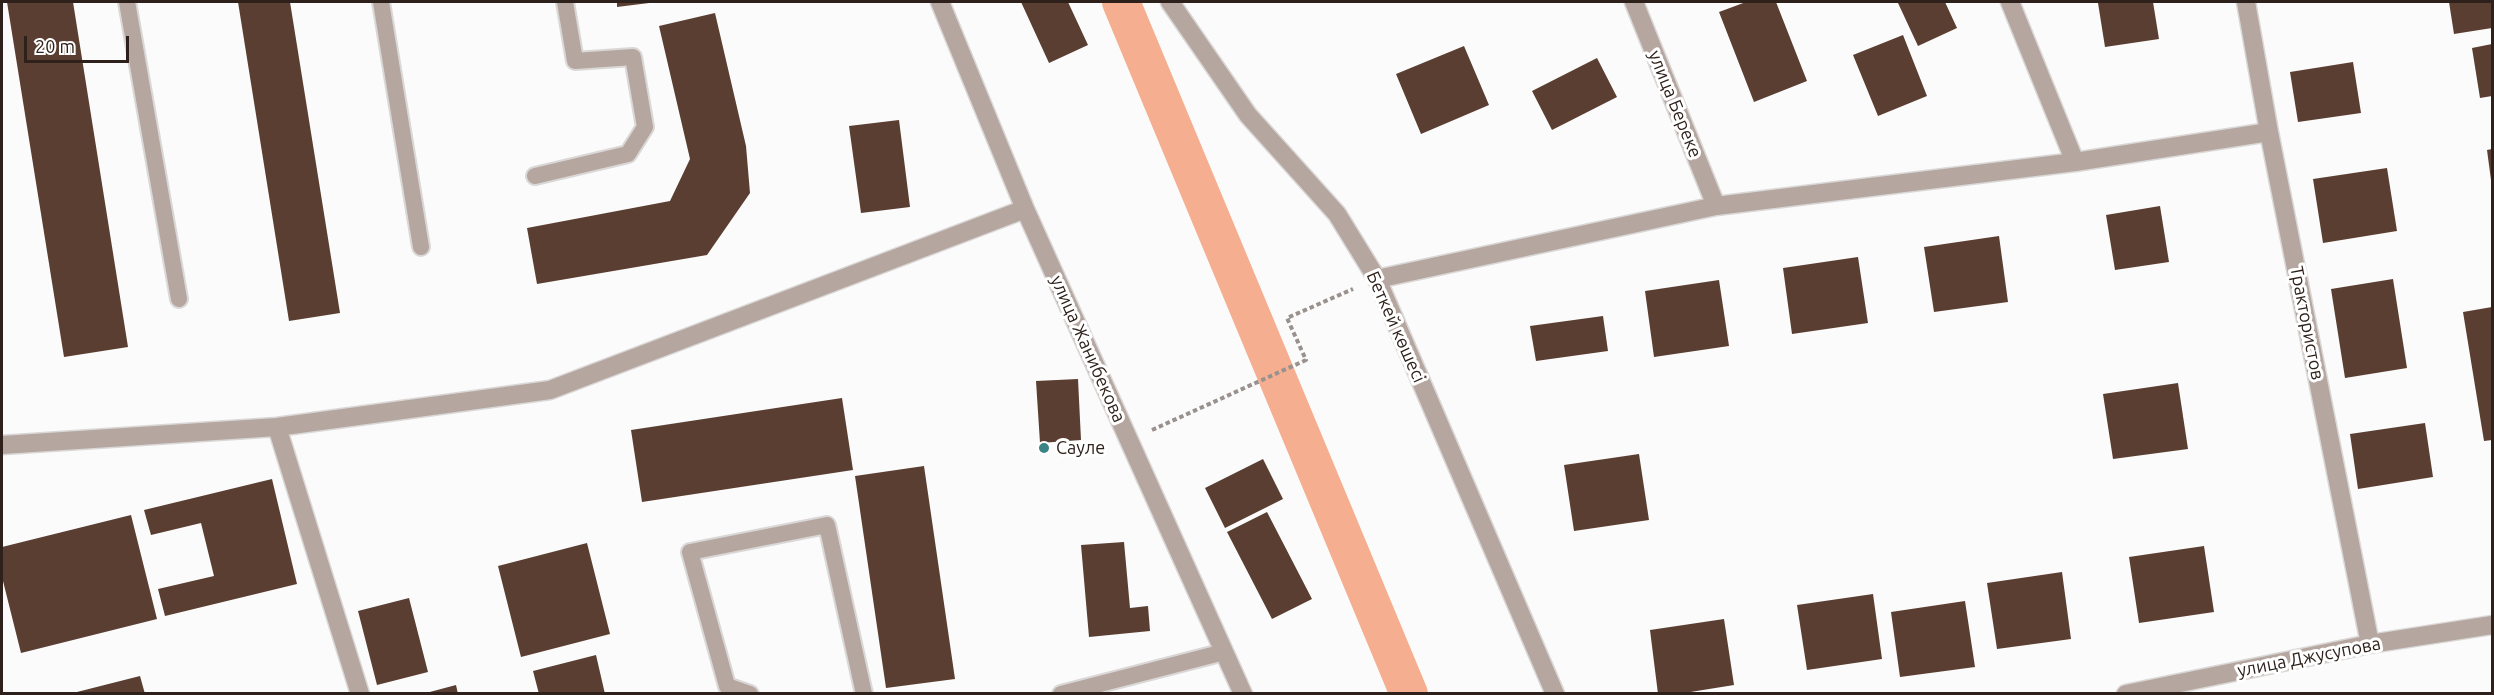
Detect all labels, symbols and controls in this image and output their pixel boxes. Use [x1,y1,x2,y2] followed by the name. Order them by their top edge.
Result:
[27,24,132,62] scale bar
[35,36,75,56] text: 20 m
[1644,47,1706,161] street label: улица Береке
[2285,264,2329,382] street label: Трактористов
[1362,268,1430,386] street label: Беткей көшесі
[1046,272,1130,426] street label: улица Жанибекова
[1056,437,1105,459] place label: Сауле
[1037,441,1051,455] marker: Сауле
[2235,633,2383,681] street label: улица Джусупова

